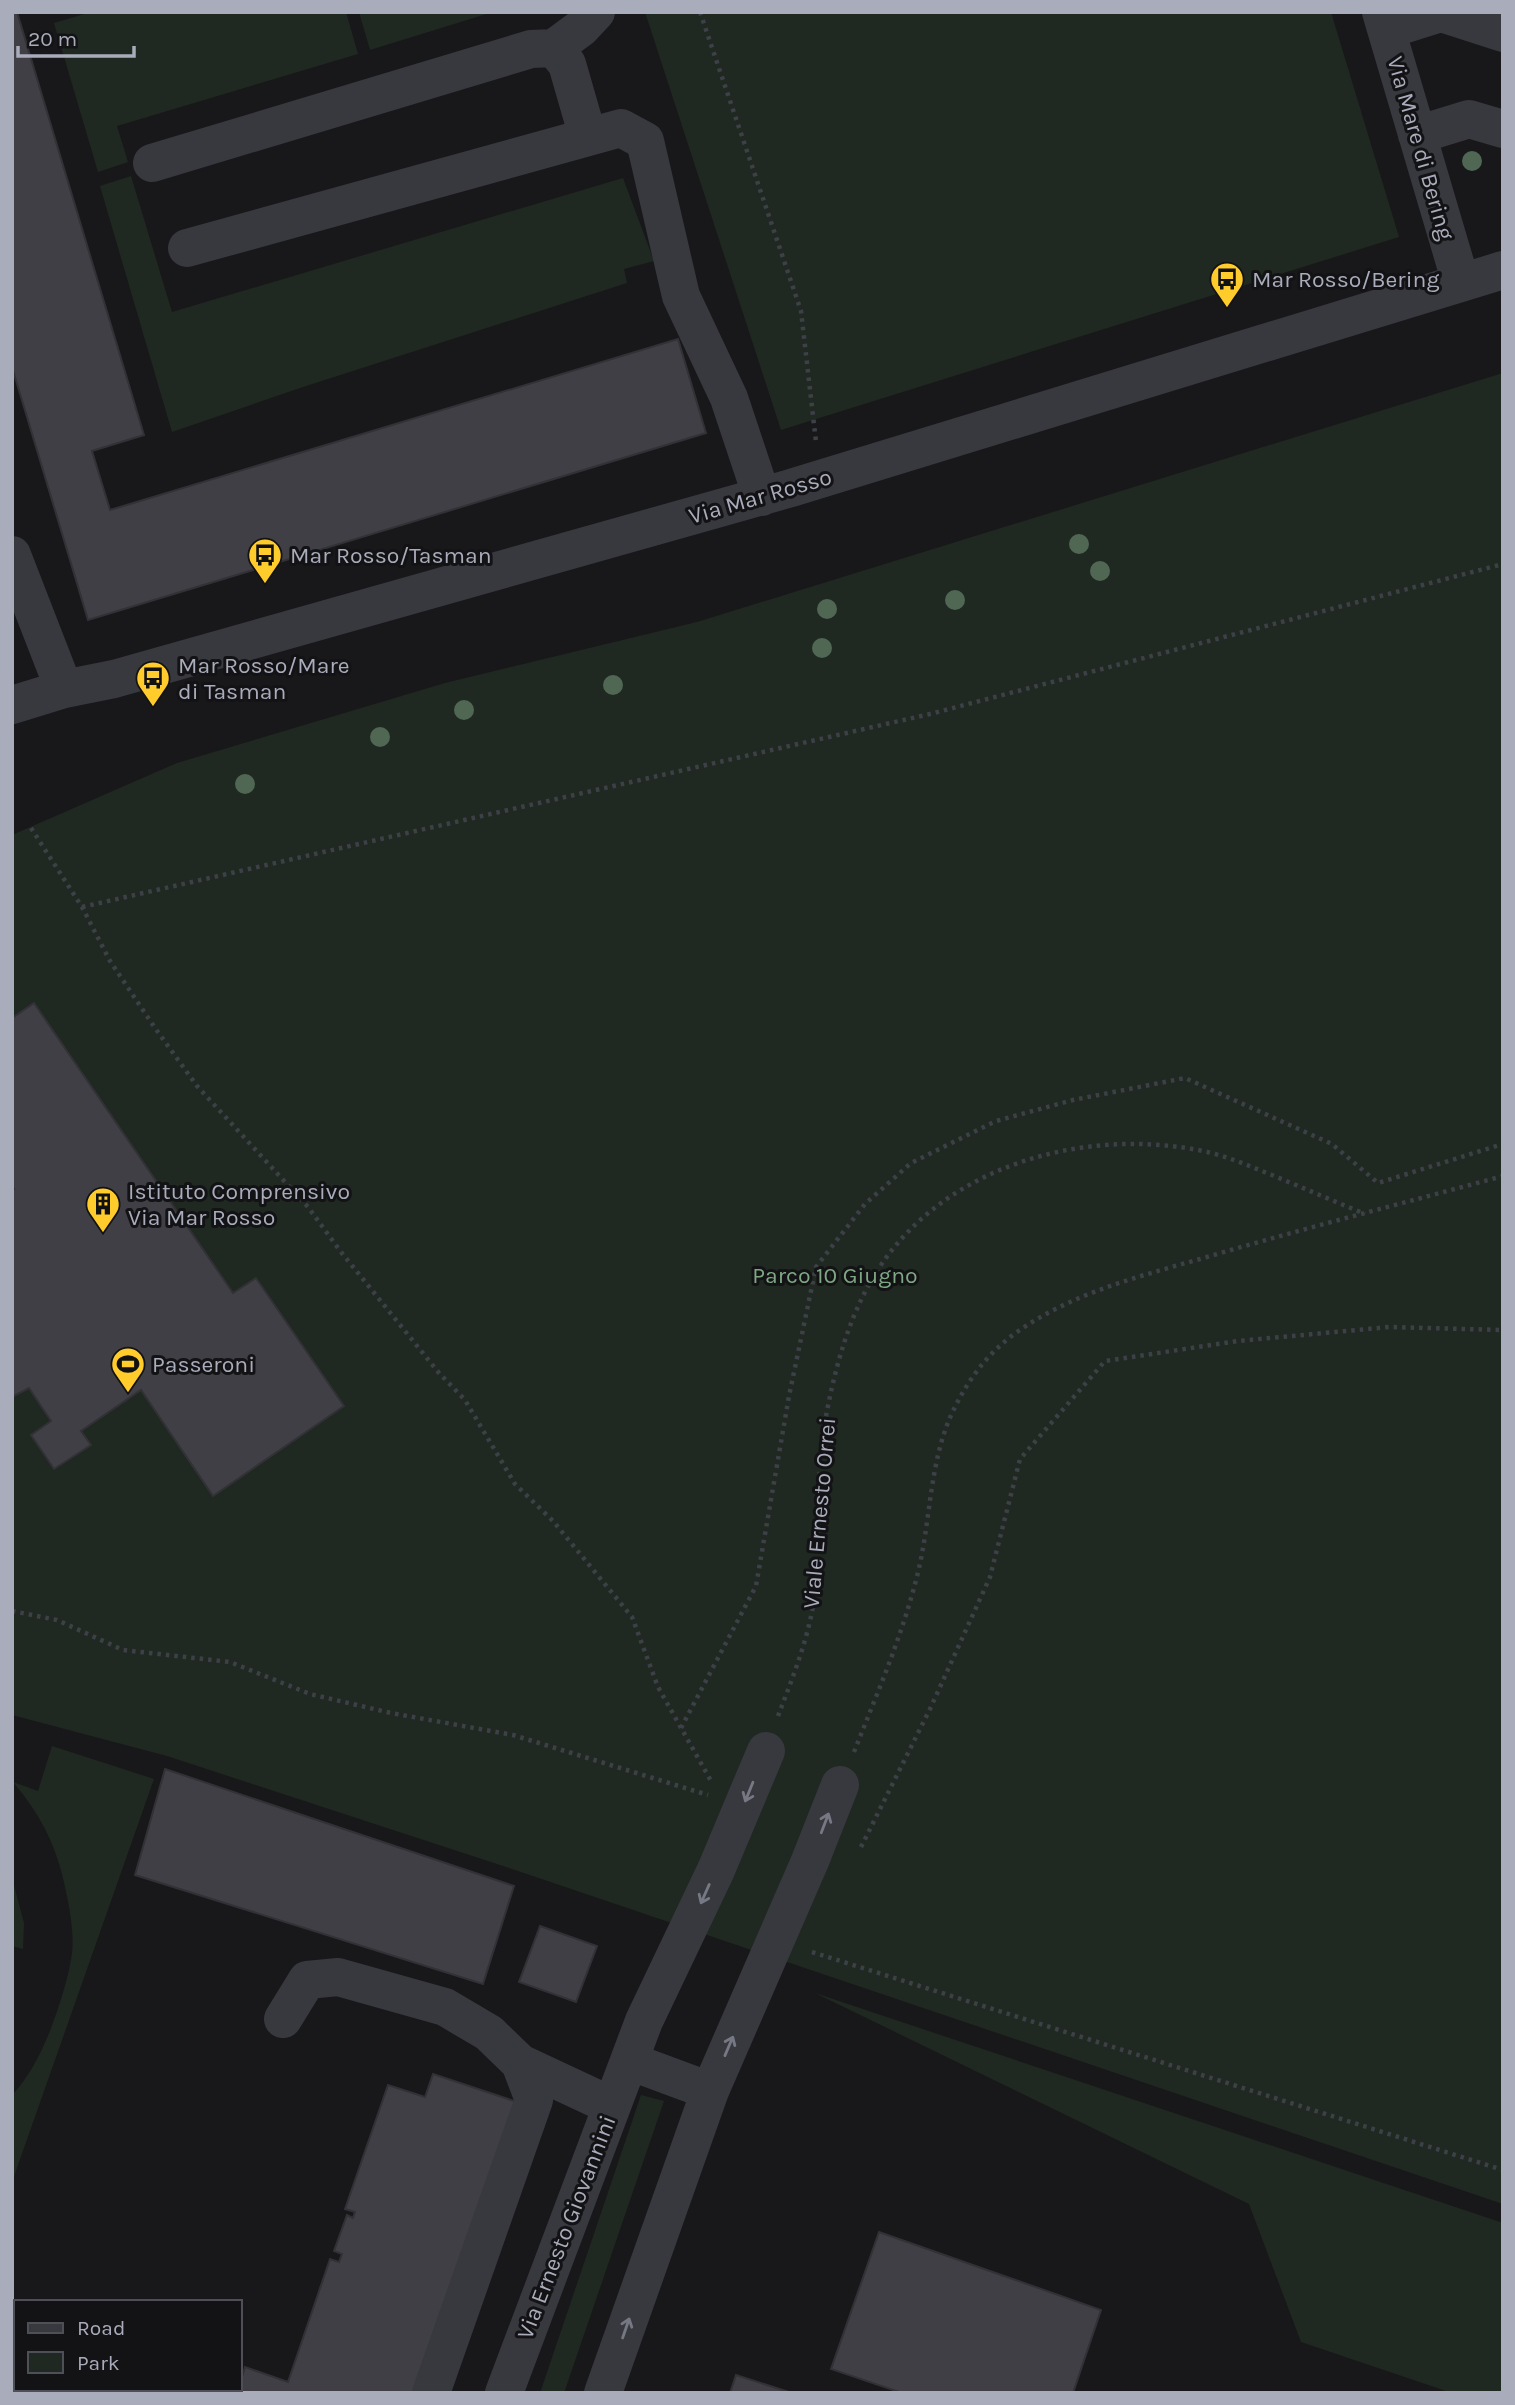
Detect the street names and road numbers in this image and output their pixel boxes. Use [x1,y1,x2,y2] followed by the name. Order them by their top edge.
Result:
[1381,53,1460,243] street label: Via Mare di Bering
[686,463,835,530] street label: Via Mar Rosso
[798,1416,841,1610] street label: Viale Ernesto Orrei
[511,2112,622,2343] street label: Via Ernesto Giovannini

